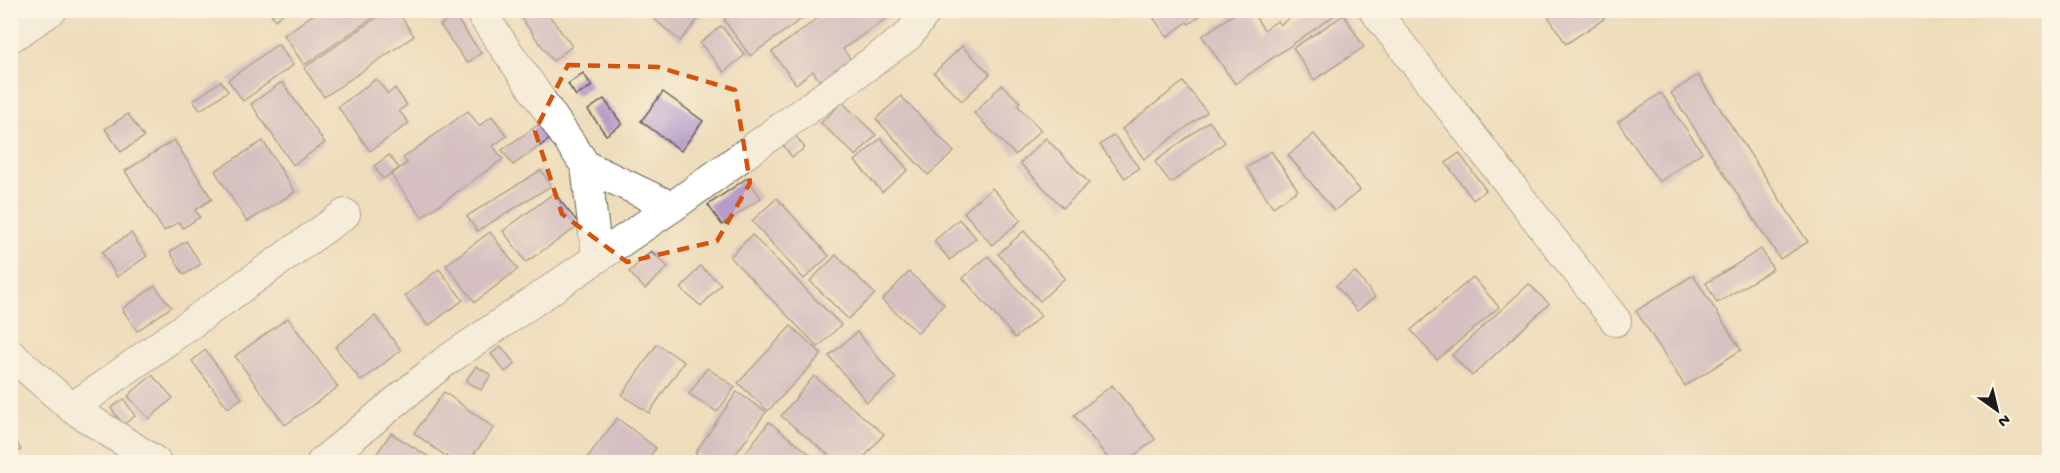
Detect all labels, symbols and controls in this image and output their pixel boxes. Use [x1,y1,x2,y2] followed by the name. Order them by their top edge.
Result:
[1967,380,2027,440] north arrow
[1993,409,2013,431] text: N

